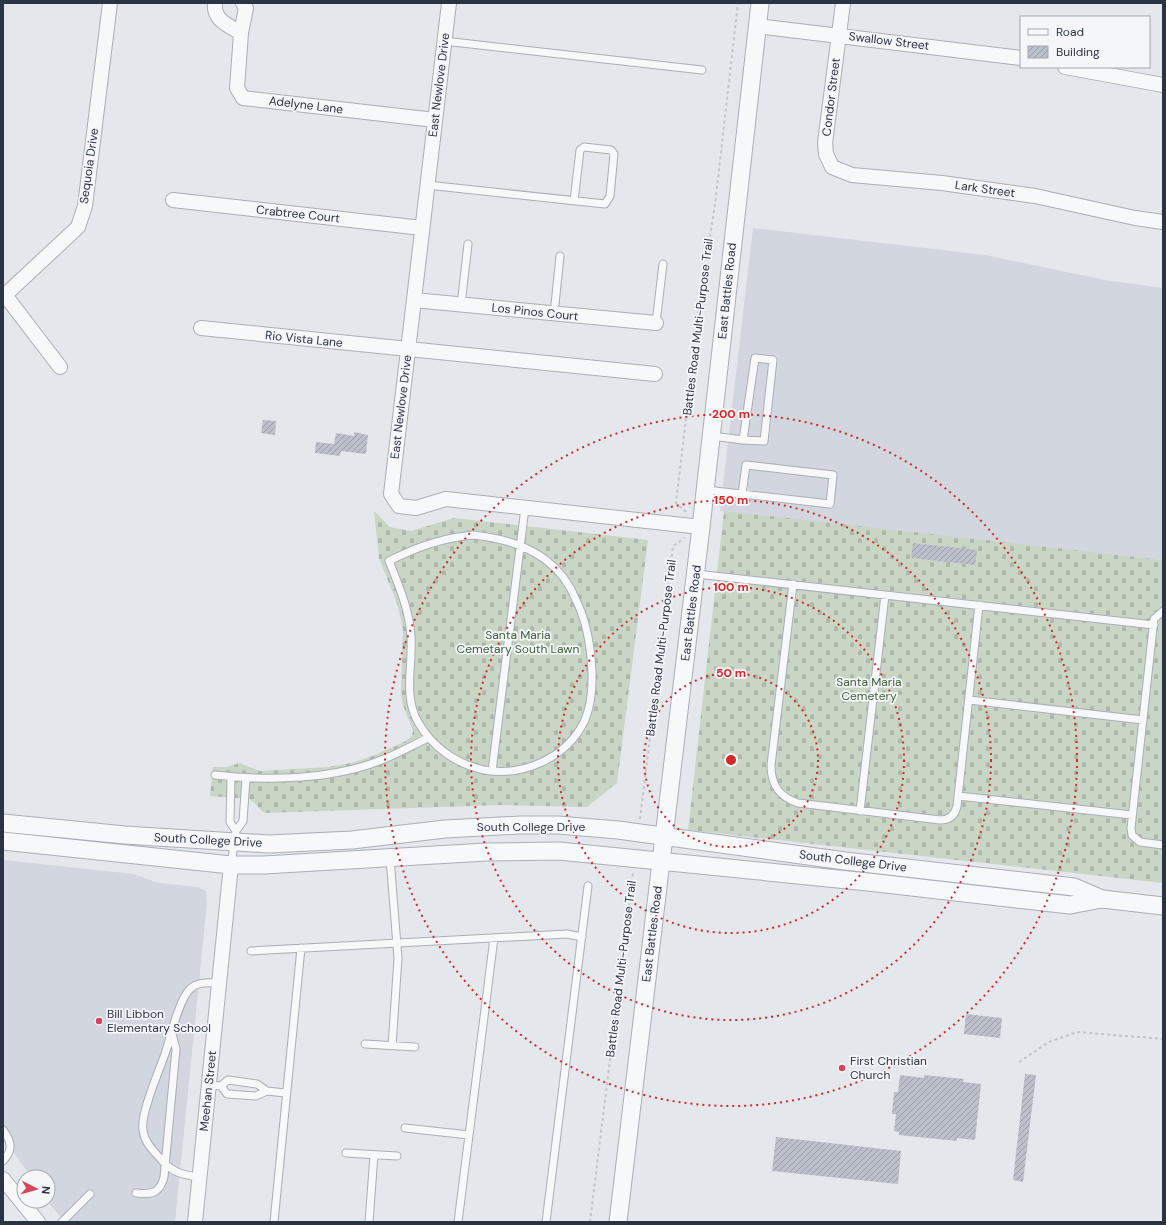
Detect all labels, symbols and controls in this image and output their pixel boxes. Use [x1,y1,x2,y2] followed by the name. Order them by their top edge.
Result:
[1020,16,1150,68] legend
[1056,24,1084,40] text: Road
[848,28,930,54] street label: Swallow Street
[425,32,453,138] street label: East Newlove Drive
[1056,44,1100,60] text: Building
[818,57,844,137] street label: Condor Street
[268,93,344,118] street label: Adelyne Lane
[76,127,102,205] street label: Sequoia Drive
[954,177,1016,201] street label: Lark Street
[255,202,341,226] street label: Crabtree Court
[679,238,717,416] street label: Battles Road Multi-Purpose Trail
[714,242,740,340] street label: East Battles Road
[491,299,579,325] street label: Los Pinos Court
[264,327,344,351] street label: Rio Vista Lane
[387,354,415,460] street label: East Newlove Drive
[712,406,750,422] text: 200 m
[714,492,748,508] text: 150 m
[642,559,680,737] street label: Battles Road Multi-Purpose Trail
[677,564,705,662] street label: East Battles Road
[713,579,749,595] text: 100 m
[457,627,579,657] park label: Santa Maria Cemetary South Lawn
[716,665,746,681] text: 50 m
[836,674,902,704] park label: Santa Maria Cemetery
[724,753,738,767] centre of rings
[477,819,585,835] street label: South College Drive
[153,829,263,851] street label: South College Drive
[798,846,908,876] street label: South College Drive
[602,880,640,1058] street label: Battles Road Multi-Purpose Trail
[638,885,666,983] street label: East Battles Road
[107,1006,211,1036] place label: Bill Libbon Elementary School
[94,1016,104,1026] marker: Bill Libbon Elementary School
[196,1049,220,1132] street label: Meehan Street
[850,1053,927,1083] place label: First Christian Church
[837,1063,847,1073] marker: First Christian Church
[16,1169,56,1209] north arrow
[39,1185,53,1195] text: N

